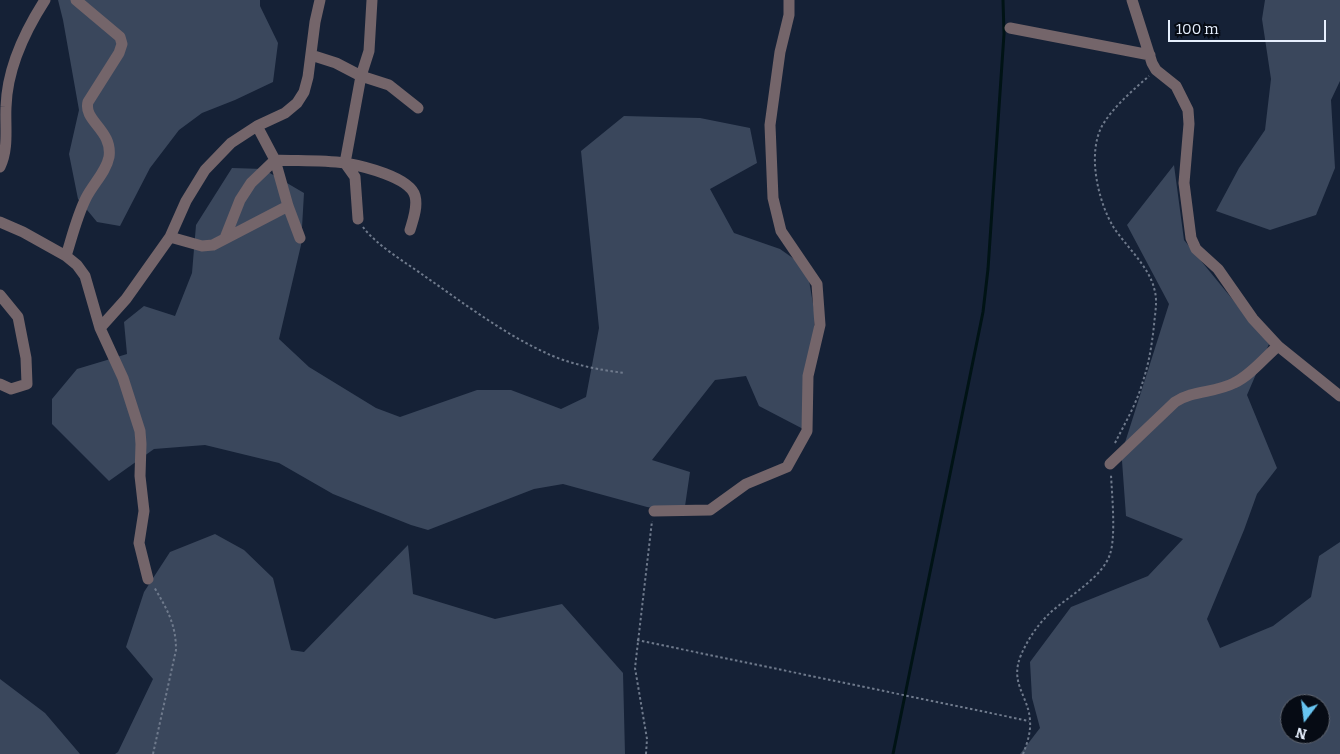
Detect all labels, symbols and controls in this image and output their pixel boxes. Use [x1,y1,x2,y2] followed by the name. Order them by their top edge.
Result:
[1170,10,1328,42] scale bar
[1176,20,1219,38] text: 100 m
[1280,694,1330,744] north arrow
[1294,723,1309,743] text: N

